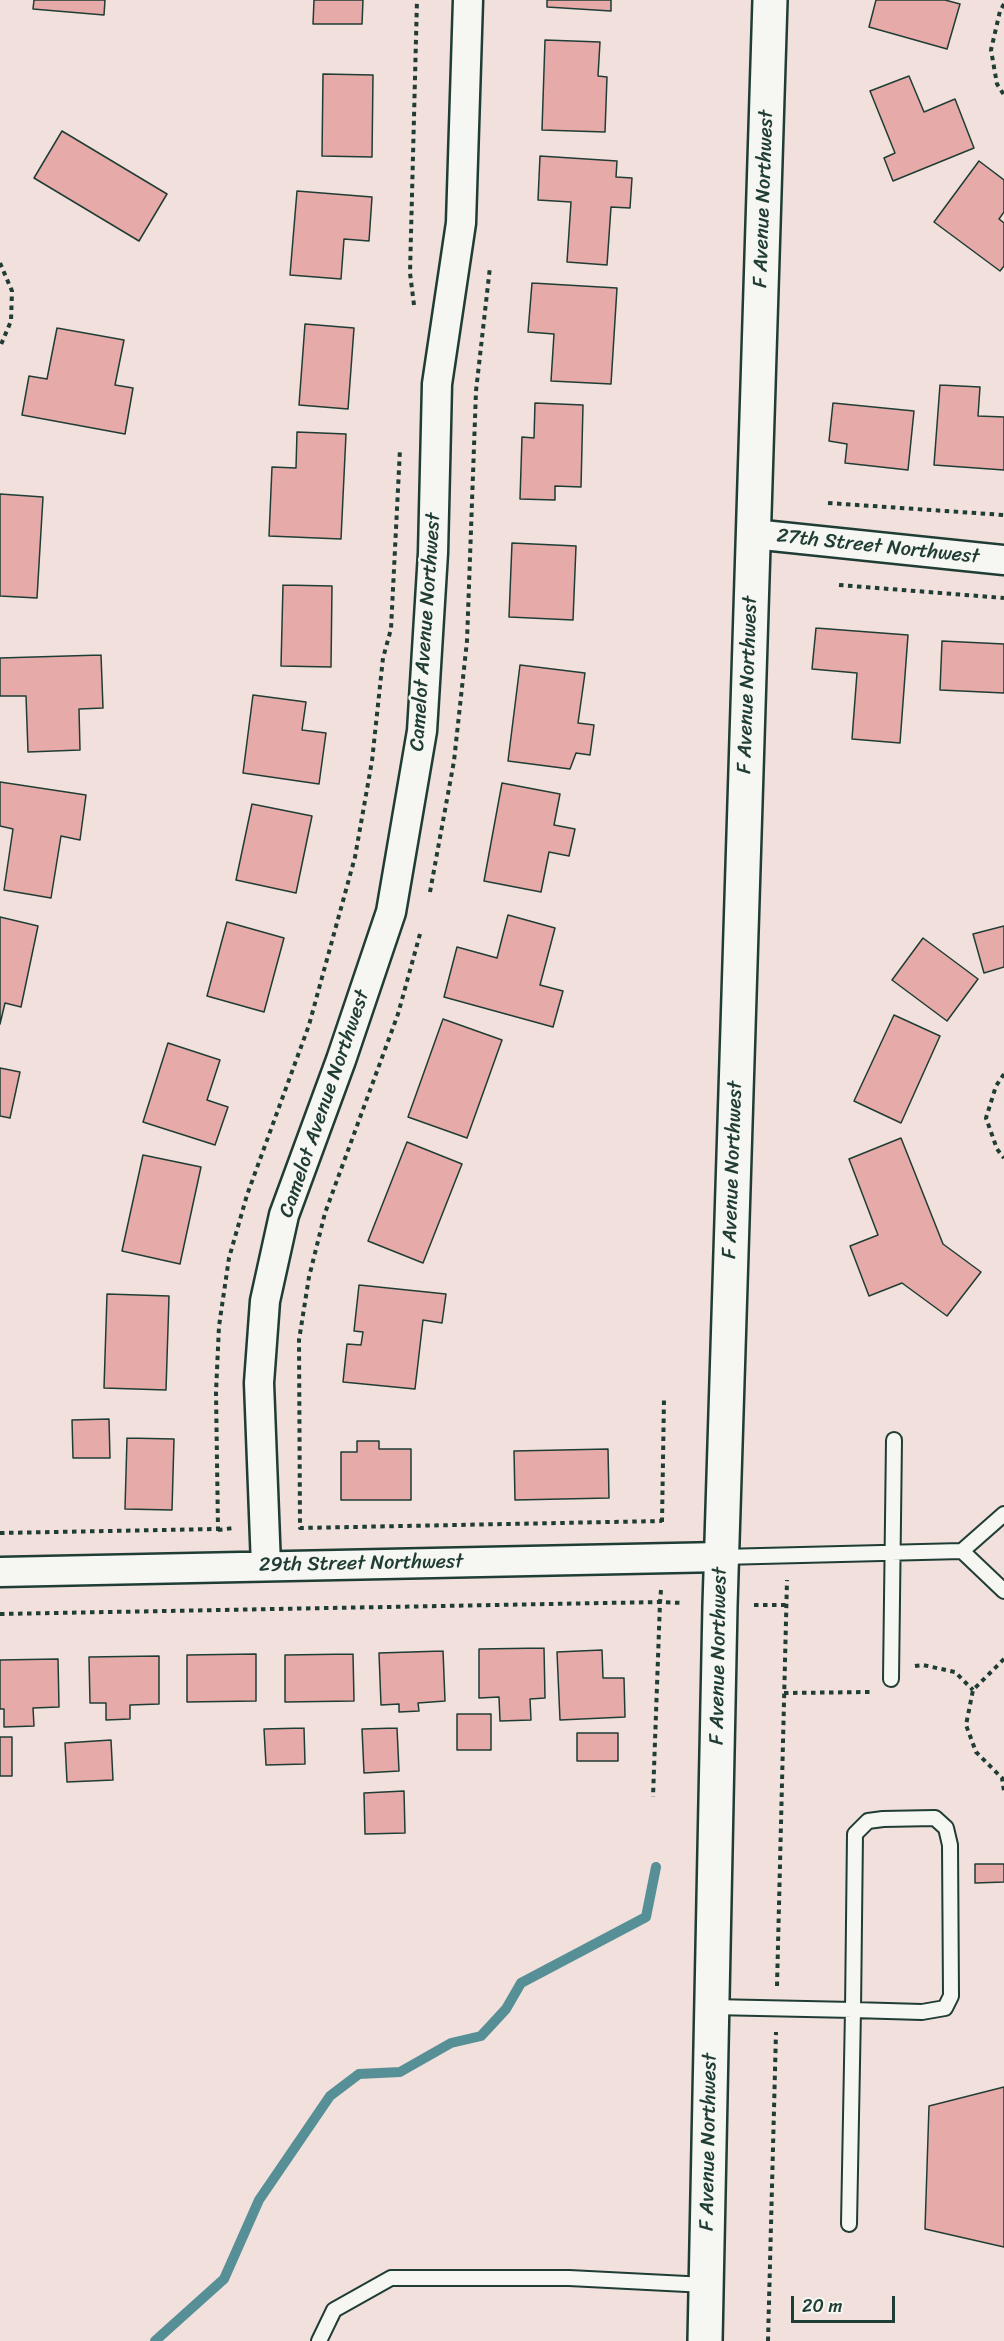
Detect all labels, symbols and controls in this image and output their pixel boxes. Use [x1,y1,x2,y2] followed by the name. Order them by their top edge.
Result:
[749,110,779,288] street label: F Avenue Northwest
[406,512,446,752] street label: Camelot Avenue Northwest
[776,524,980,570] street label: 27th Street Northwest
[733,596,763,774] street label: F Avenue Northwest
[275,987,375,1221] street label: Camelot Avenue Northwest
[718,1081,748,1259] street label: F Avenue Northwest
[259,1550,463,1578] street label: 29th Street Northwest
[705,1567,733,1745] street label: F Avenue Northwest
[695,2053,723,2231] street label: F Avenue Northwest
[794,2284,898,2322] scale bar
[802,2290,842,2322] text: 20 m

